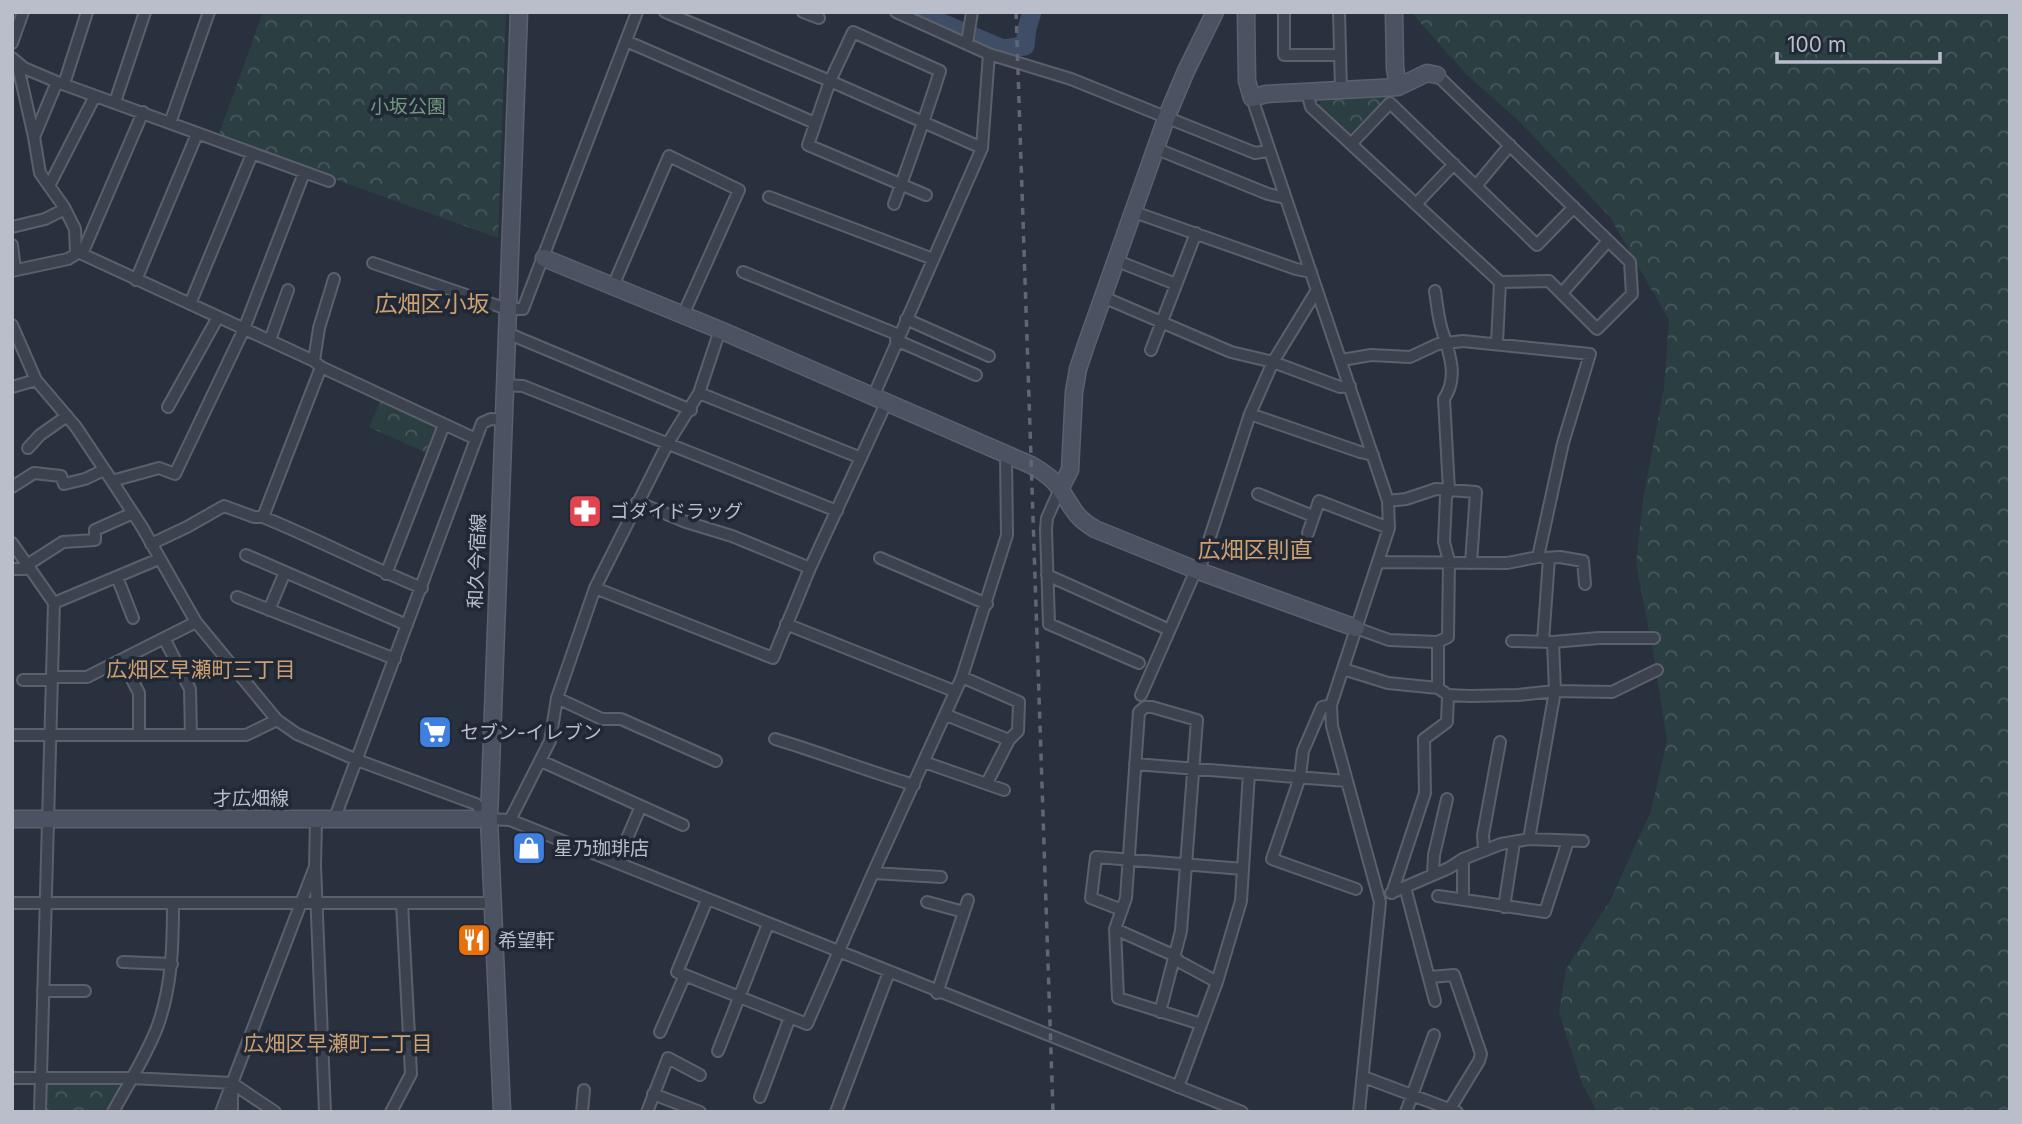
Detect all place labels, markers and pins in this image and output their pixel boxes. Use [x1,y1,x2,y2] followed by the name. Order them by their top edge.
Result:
[566,492,604,530] pharmacy icon: ゴダイドラッグ
[610,500,743,523] place label: ゴダイドラッグ
[416,713,454,751] supermarket icon: セブン-イレブン
[460,721,602,744] place label: セブン-イレブン
[510,829,548,867] shop icon: 星乃珈琲店
[554,837,649,860] place label: 星乃珈琲店
[455,921,493,959] restaurant icon: 希望軒
[498,929,555,952] place label: 希望軒

